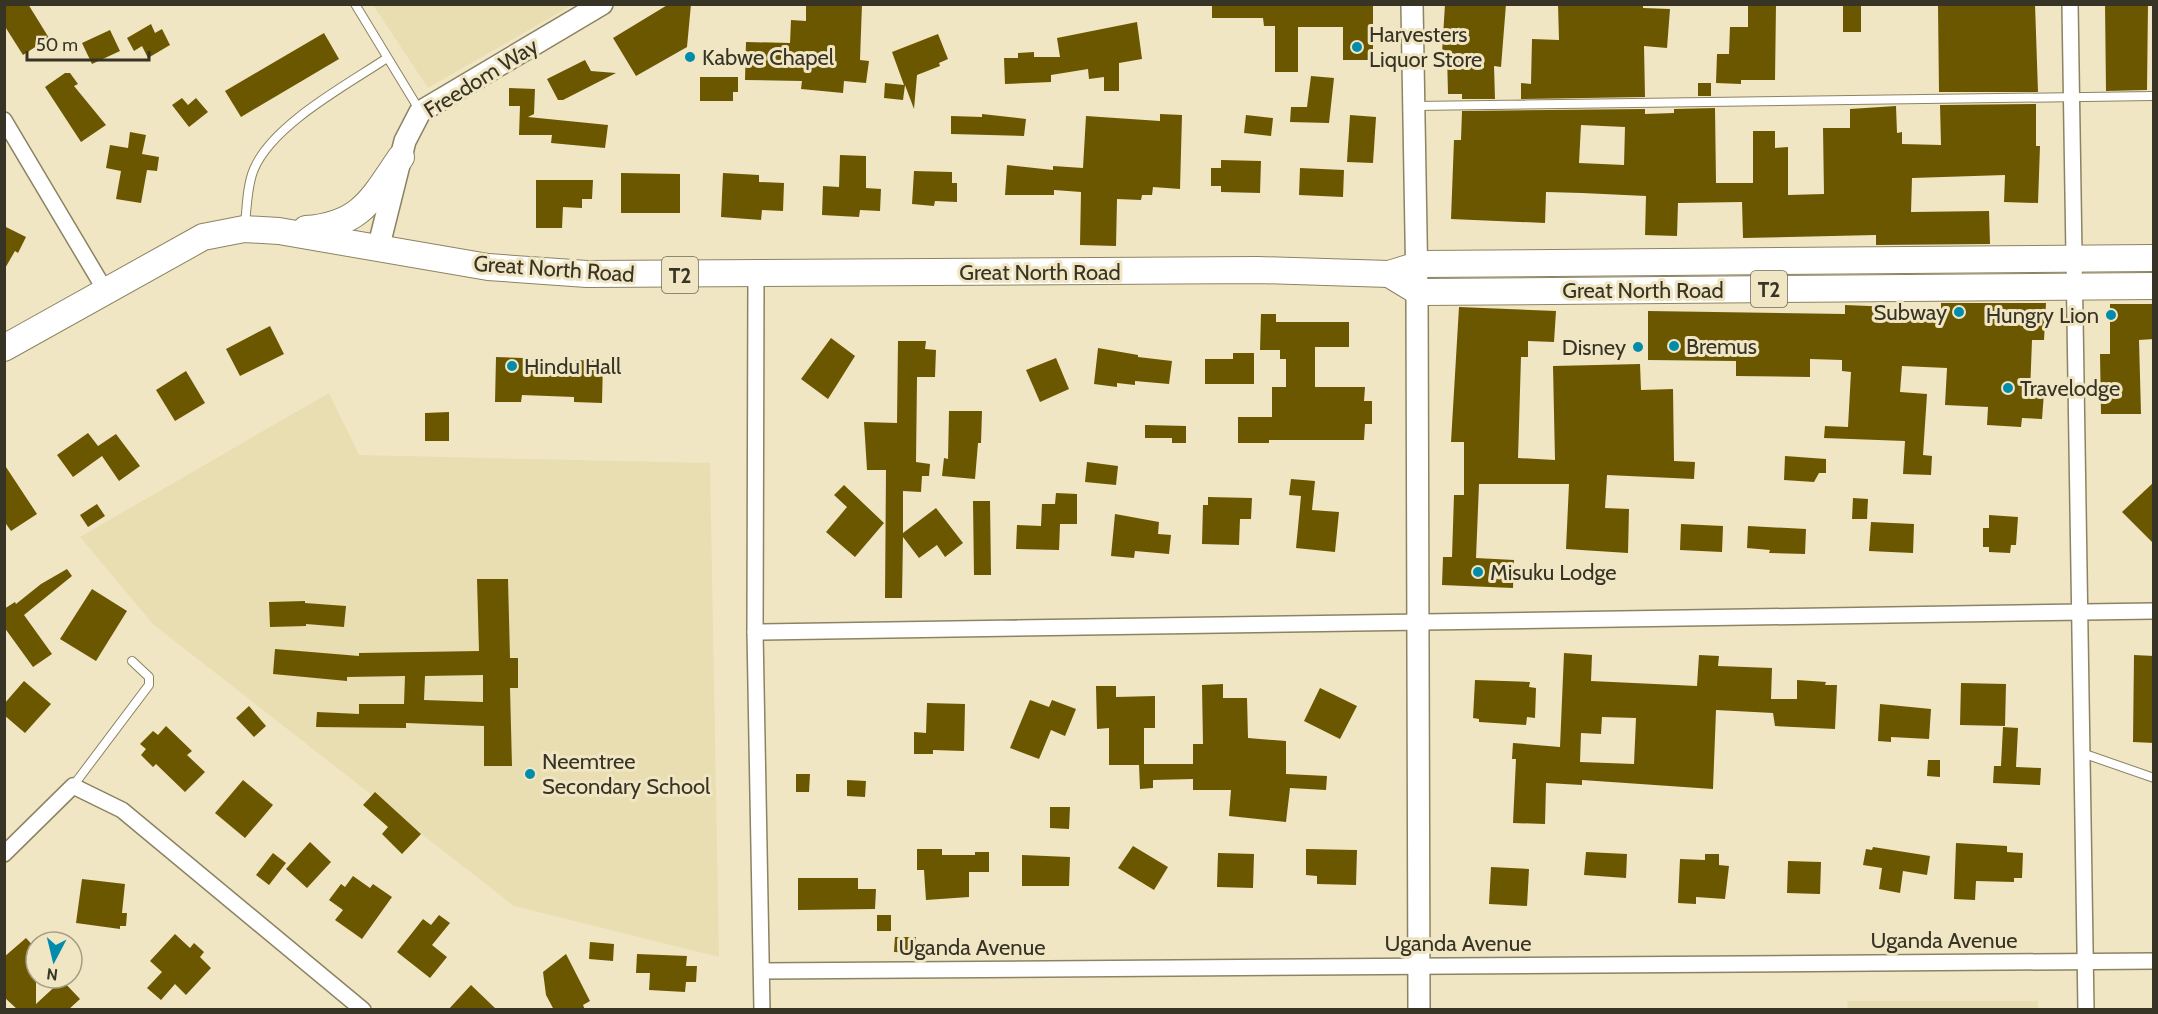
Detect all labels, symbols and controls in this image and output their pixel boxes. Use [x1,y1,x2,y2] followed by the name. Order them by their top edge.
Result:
[1369,21,1482,73] place label: Harvesters Liquor Store
[27,24,148,62] scale bar
[419,32,543,124] street label: Freedom Way
[36,34,78,56] text: 50 m
[1350,40,1364,54] marker: Harvesters Liquor Store
[702,44,835,71] place label: Kabwe Chapel
[683,50,697,64] marker: Kabwe Chapel
[472,250,636,288] street label: Great North Road
[662,257,698,293] road number: T2
[959,259,1121,286] street label: Great North Road
[1751,271,1787,307] road number: T2
[1562,277,1724,304] street label: Great North Road
[1874,299,1947,326] place label: Subway
[1986,302,2099,329] place label: Hungry Lion
[1952,305,1966,319] marker: Subway
[2104,308,2118,322] marker: Hungry Lion
[1686,333,1757,360] place label: Bremus
[1562,334,1626,361] place label: Disney
[1667,339,1681,353] marker: Bremus
[1631,340,1645,354] marker: Disney
[524,353,622,380] place label: Hindu Hall
[505,359,519,373] marker: Hindu Hall
[2020,375,2120,402] place label: Travelodge
[2001,381,2015,395] marker: Travelodge
[1490,559,1617,586] place label: Misuku Lodge
[1471,565,1485,579] marker: Misuku Lodge
[542,748,711,800] place label: Neemtree Secondary School
[523,767,537,781] marker: Neemtree Secondary School
[1871,927,2017,954] street label: Uganda Avenue
[24,930,84,990] north arrow
[1385,930,1531,957] street label: Uganda Avenue
[899,934,1045,961] street label: Uganda Avenue
[45,964,59,985] text: N

